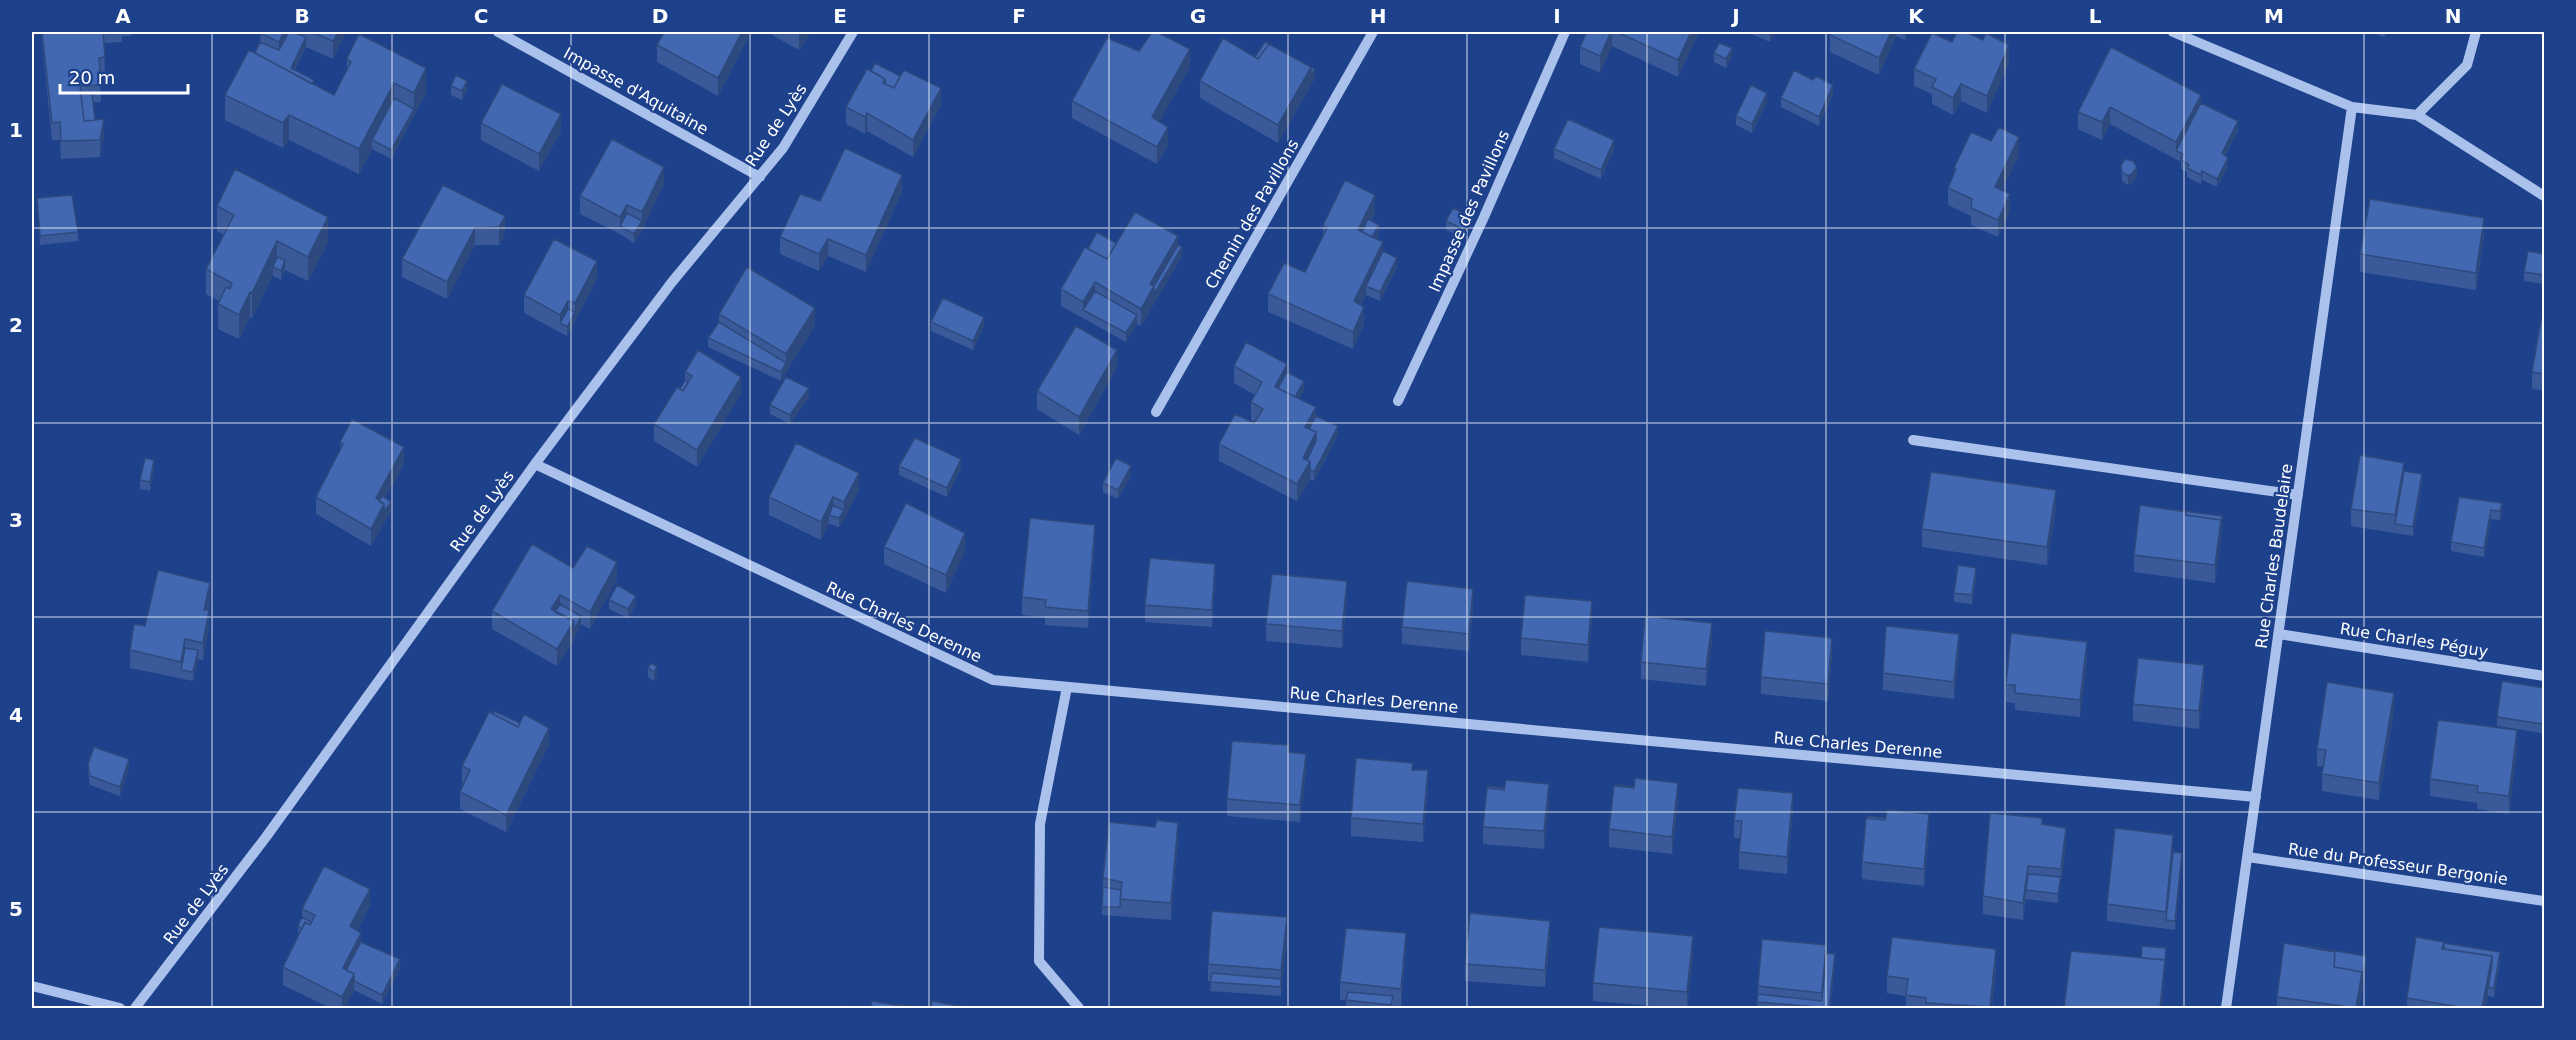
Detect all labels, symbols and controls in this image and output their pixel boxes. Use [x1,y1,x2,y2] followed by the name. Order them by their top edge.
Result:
[115,4,131,28] text: A
[294,4,310,28] text: B
[474,4,488,28] text: C
[652,4,668,28] text: D
[833,4,847,28] text: E
[1012,4,1026,28] text: F
[1190,4,1206,28] text: G
[1370,4,1386,28] text: H
[1553,4,1561,28] text: I
[1730,4,1740,28] text: J
[1908,4,1925,28] text: K
[2089,4,2102,28] text: L
[2264,4,2284,28] text: M
[2445,4,2461,28] text: N
[560,43,712,139] street label: Impasse d'Aquitaine
[60,57,188,95] scale bar
[69,67,115,88] text: 20 m
[741,80,811,170] street label: Rue de Lyès
[9,118,23,142] text: 1
[1425,127,1513,295] street label: Impasse des Pavillons
[1201,136,1303,292] street label: Chemin des Pavillons
[9,313,23,337] text: 2
[2252,462,2296,650] street label: Rue Charles Baudelaire
[446,467,518,555] street label: Rue de Lyès
[9,508,23,532] text: 3
[823,578,985,666] street label: Rue Charles Derenne
[2339,619,2489,661] street label: Rue Charles Péguy
[1289,683,1459,717] street label: Rue Charles Derenne
[9,703,23,727] text: 4
[1773,728,1943,762] street label: Rue Charles Derenne
[2287,839,2509,889] street label: Rue du Professeur Bergonie
[160,860,232,948] street label: Rue de Lyès
[9,897,23,921] text: 5

